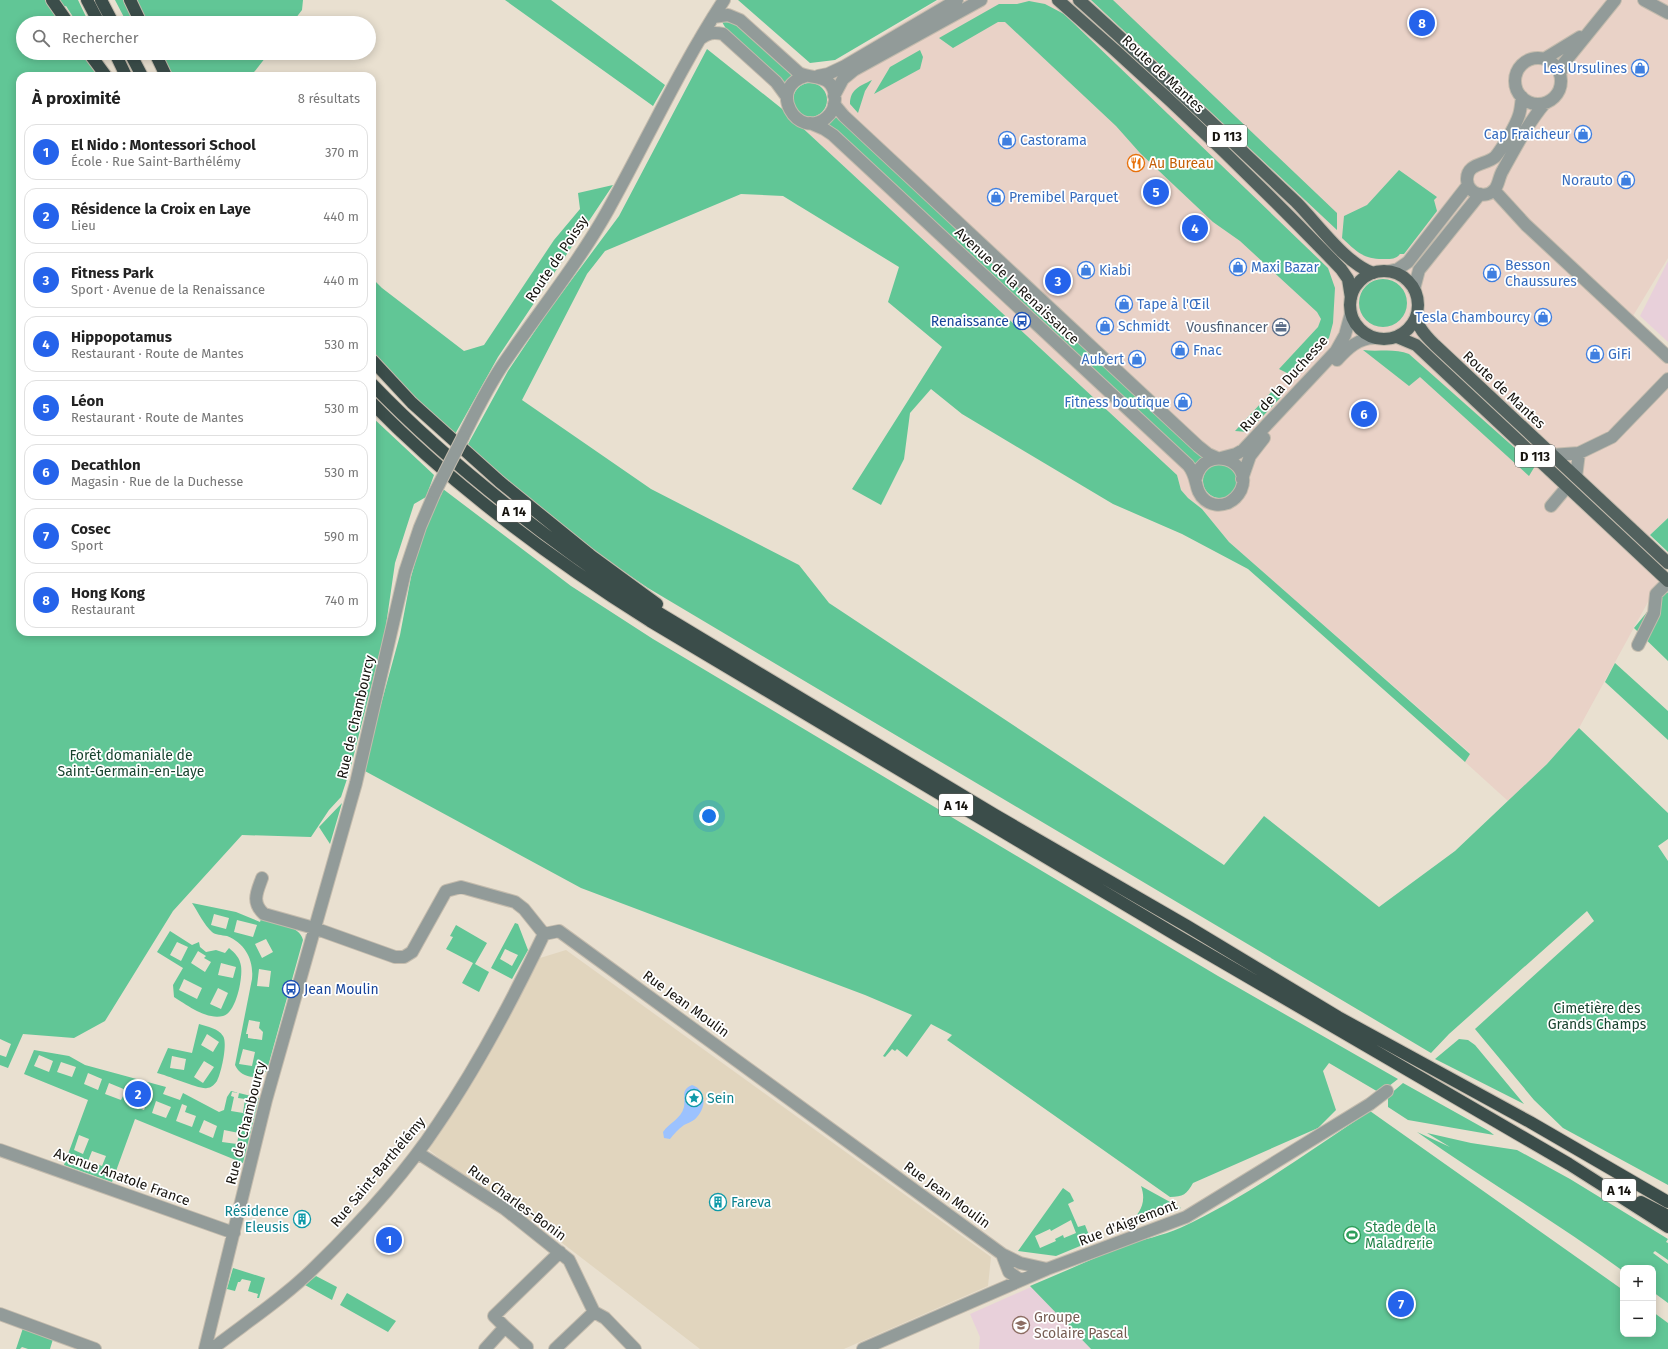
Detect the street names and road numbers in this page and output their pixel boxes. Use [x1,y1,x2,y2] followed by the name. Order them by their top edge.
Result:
[1118,32,1208,117] street label: Route de Mantes
[1207,125,1247,147] road number: D 113
[522,213,592,305] street label: Route de Poissy
[951,224,1083,348] street label: Avenue de la Renaissance
[1236,332,1332,436] street label: Rue de la Duchesse
[1459,348,1549,433] street label: Route de Mantes
[1515,445,1555,467] road number: D 113
[497,500,531,522] road number: A 14
[334,653,379,780] street label: Rue de Chambourcy
[939,794,973,816] road number: A 14
[639,967,733,1041] street label: Rue Jean Moulin
[222,1060,270,1186] street label: Rue de Chambourcy
[327,1113,429,1230] street label: Rue Saint-Barthélémy
[52,1144,192,1210] street label: Avenue Anatole France
[900,1158,994,1232] street label: Rue Jean Moulin
[464,1162,570,1244] street label: Rue Charles-Bonin
[1602,1179,1636,1201] road number: A 14
[1076,1196,1181,1250] street label: Rue d'Aigremont

